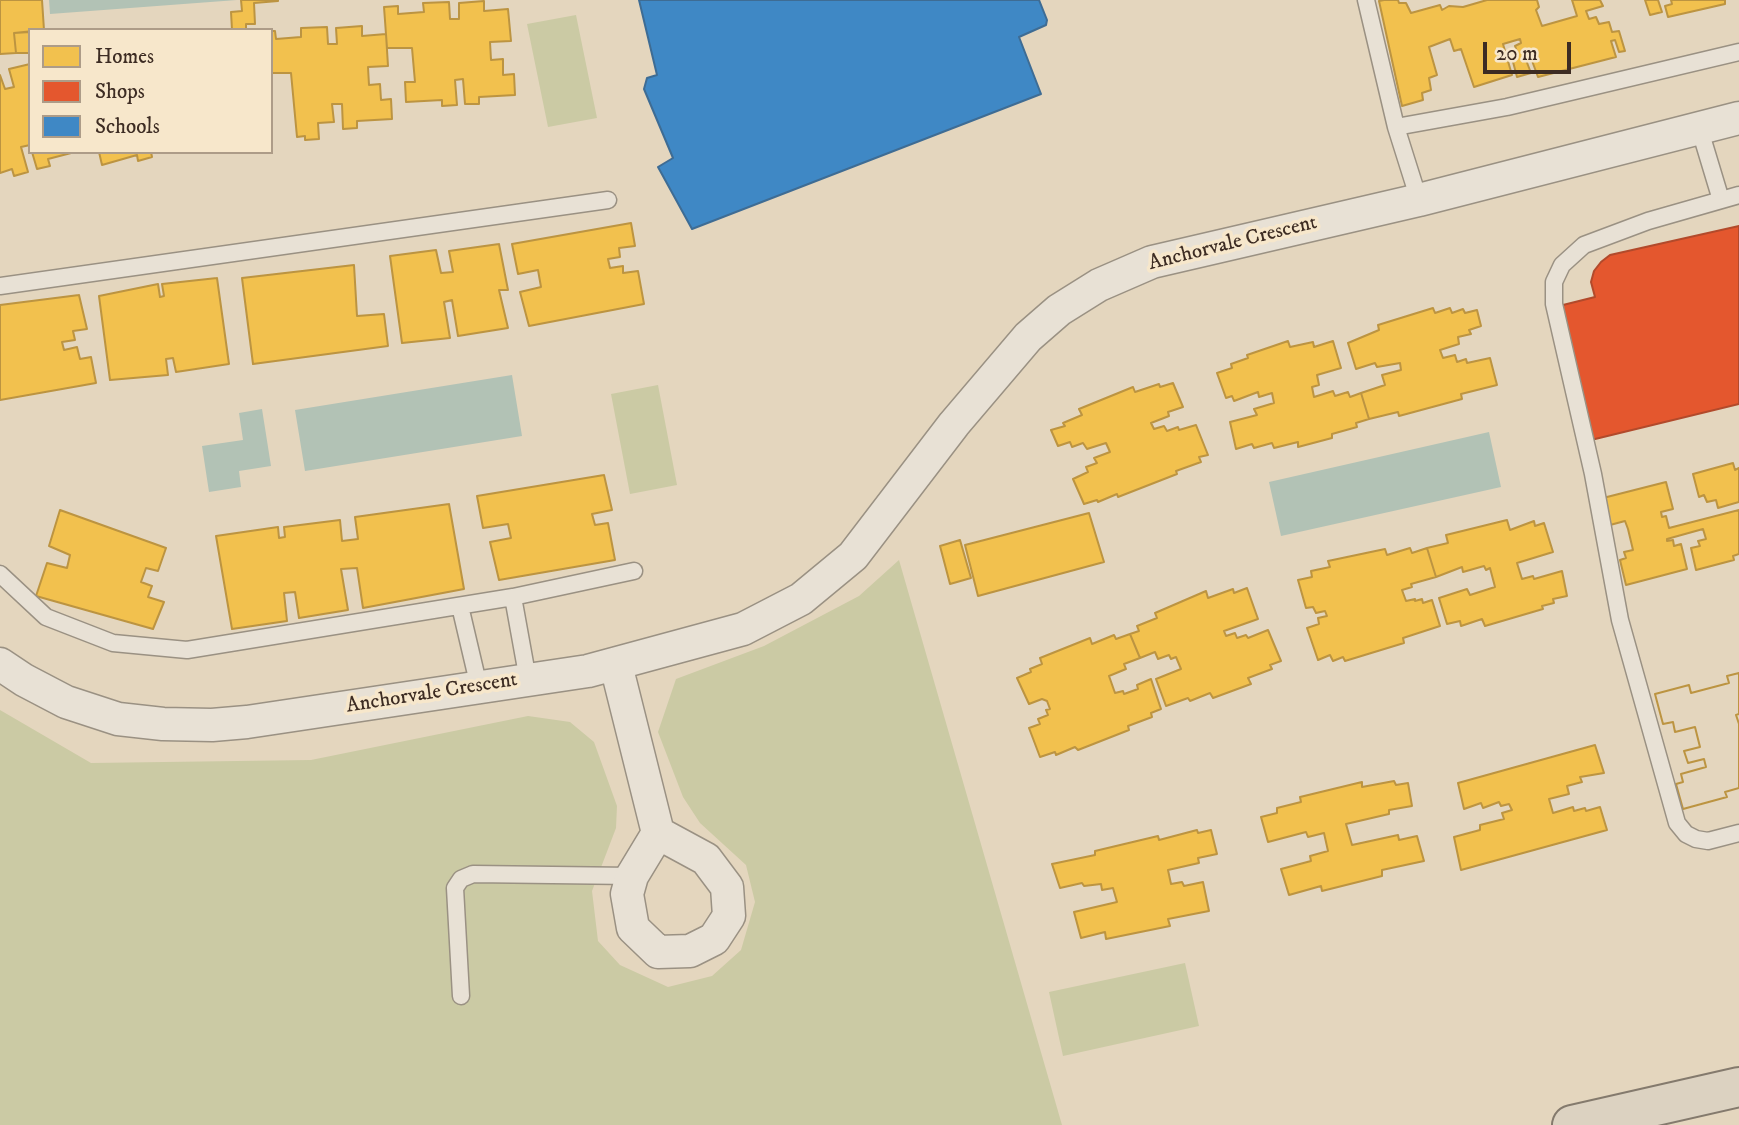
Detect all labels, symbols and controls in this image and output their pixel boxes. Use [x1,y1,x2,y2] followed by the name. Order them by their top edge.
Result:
[28,28,273,154] legend
[1487,28,1574,72] scale bar
[1496,41,1538,67] text: 20 m
[95,44,154,70] text: Homes
[95,79,145,105] text: Shops
[95,114,160,140] text: Schools
[1146,211,1320,277] street label: Anchorvale Crescent
[345,668,519,720] street label: Anchorvale Crescent

